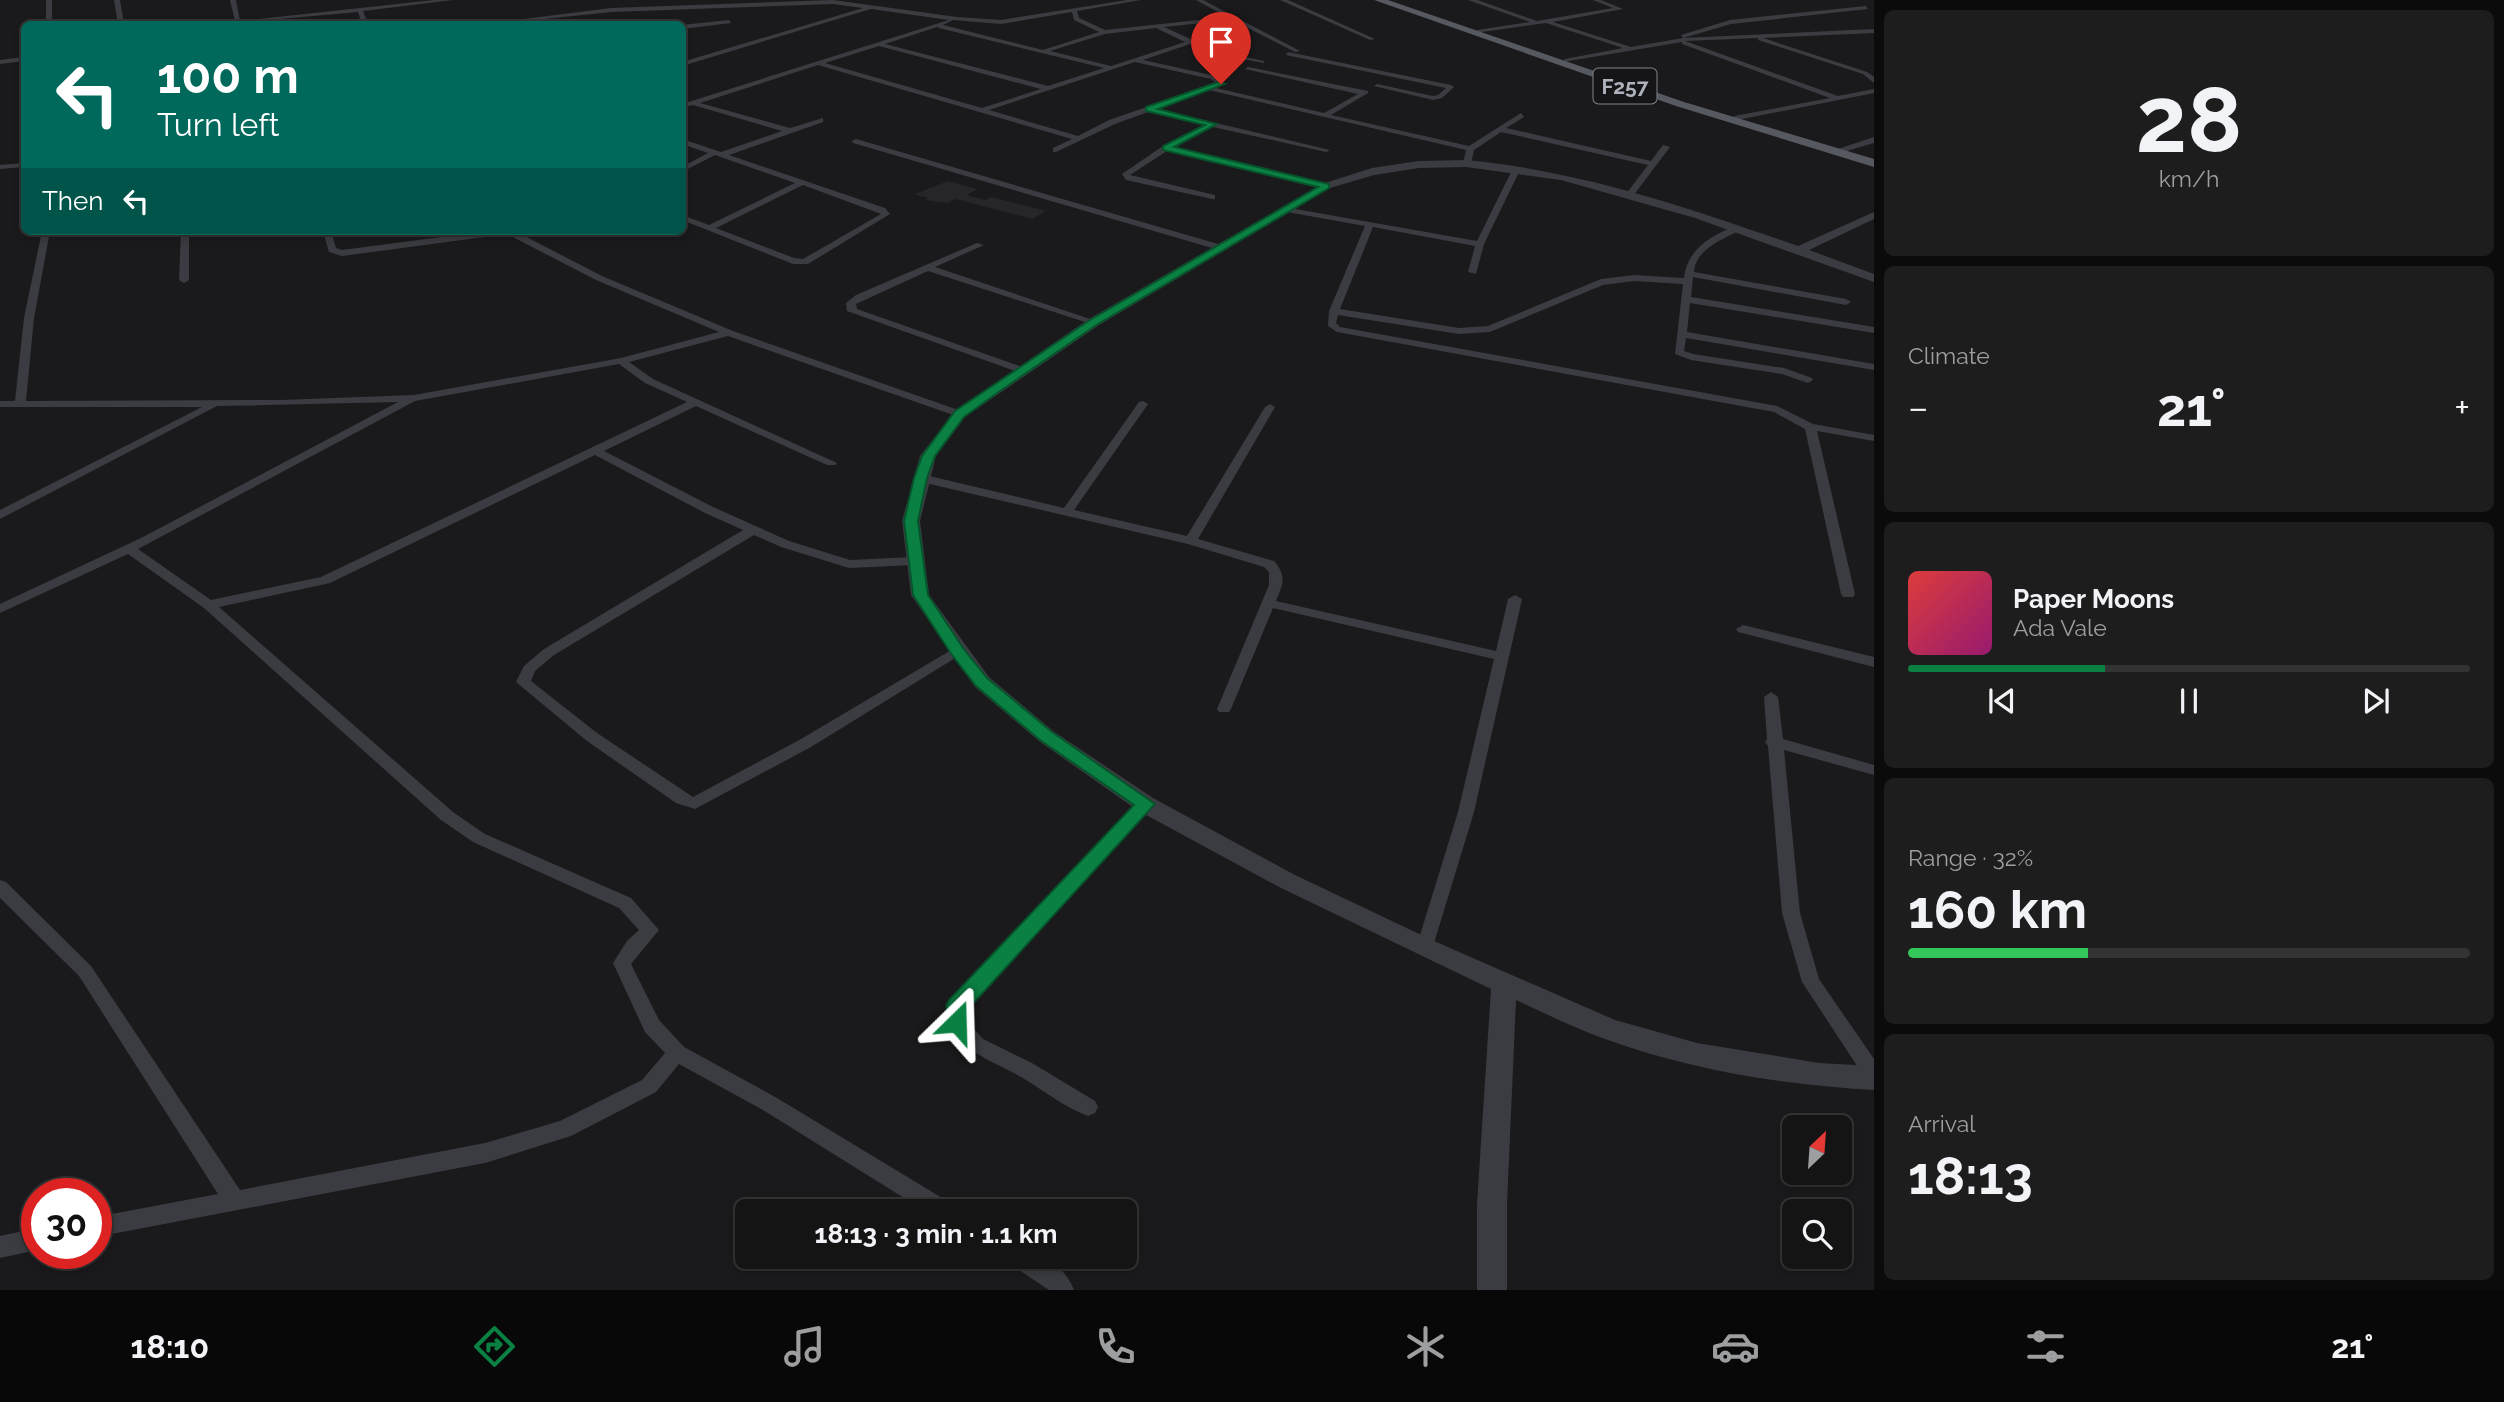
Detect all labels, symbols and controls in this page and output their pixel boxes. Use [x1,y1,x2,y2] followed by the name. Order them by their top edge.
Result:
[1191,12.0,1251,84] pin
[1202,23,1240,61] icon: arrive
[157,47,299,104] text: 100 m
[42,49,133,140] icon: left
[2136,66,2242,173] text: 28
[1594,68,1656,104] road number: F257
[157,106,279,143] text: Turn left
[2159,165,2219,192] text: km/h
[117,182,155,220] icon: left
[42,186,103,216] text: Then
[1908,342,1990,369] text: Climate
[2157,377,2226,438] text: 21°
[1908,385,1928,430] text: −
[2454,385,2470,430] text: +
[2013,584,2174,614] text: Paper Moons
[2013,614,2107,641] text: Ada Vale
[1983,682,2021,720] icon: previous
[2170,682,2208,720] icon: pause
[2357,682,2395,720] icon: next
[1908,844,2033,871] text: Range · 32%
[1908,879,2087,940] text: 160 km
[920,985,994,1059] position arrow
[1908,1110,1975,1137] text: Arrival
[1782,1115,1852,1185] north arrow
[1782,1115,1852,1269] map controls
[1908,1145,2033,1206] text: 18:13
[21,1178,112,1269] speed limit sign: 30
[1782,1199,1852,1269] button: search
[815,1219,1057,1249] text: 18:13 · 3 min · 1.1 km
[470,1322,519,1371] icon: directions
[780,1322,829,1371] icon: music
[1091,1322,1140,1371] icon: phone
[1401,1322,1450,1371] icon: climate
[1711,1322,1760,1371] icon: car
[2021,1322,2070,1371] icon: filters
[131,1328,209,1365] text: 18:10
[2331,1328,2373,1365] text: 21°

